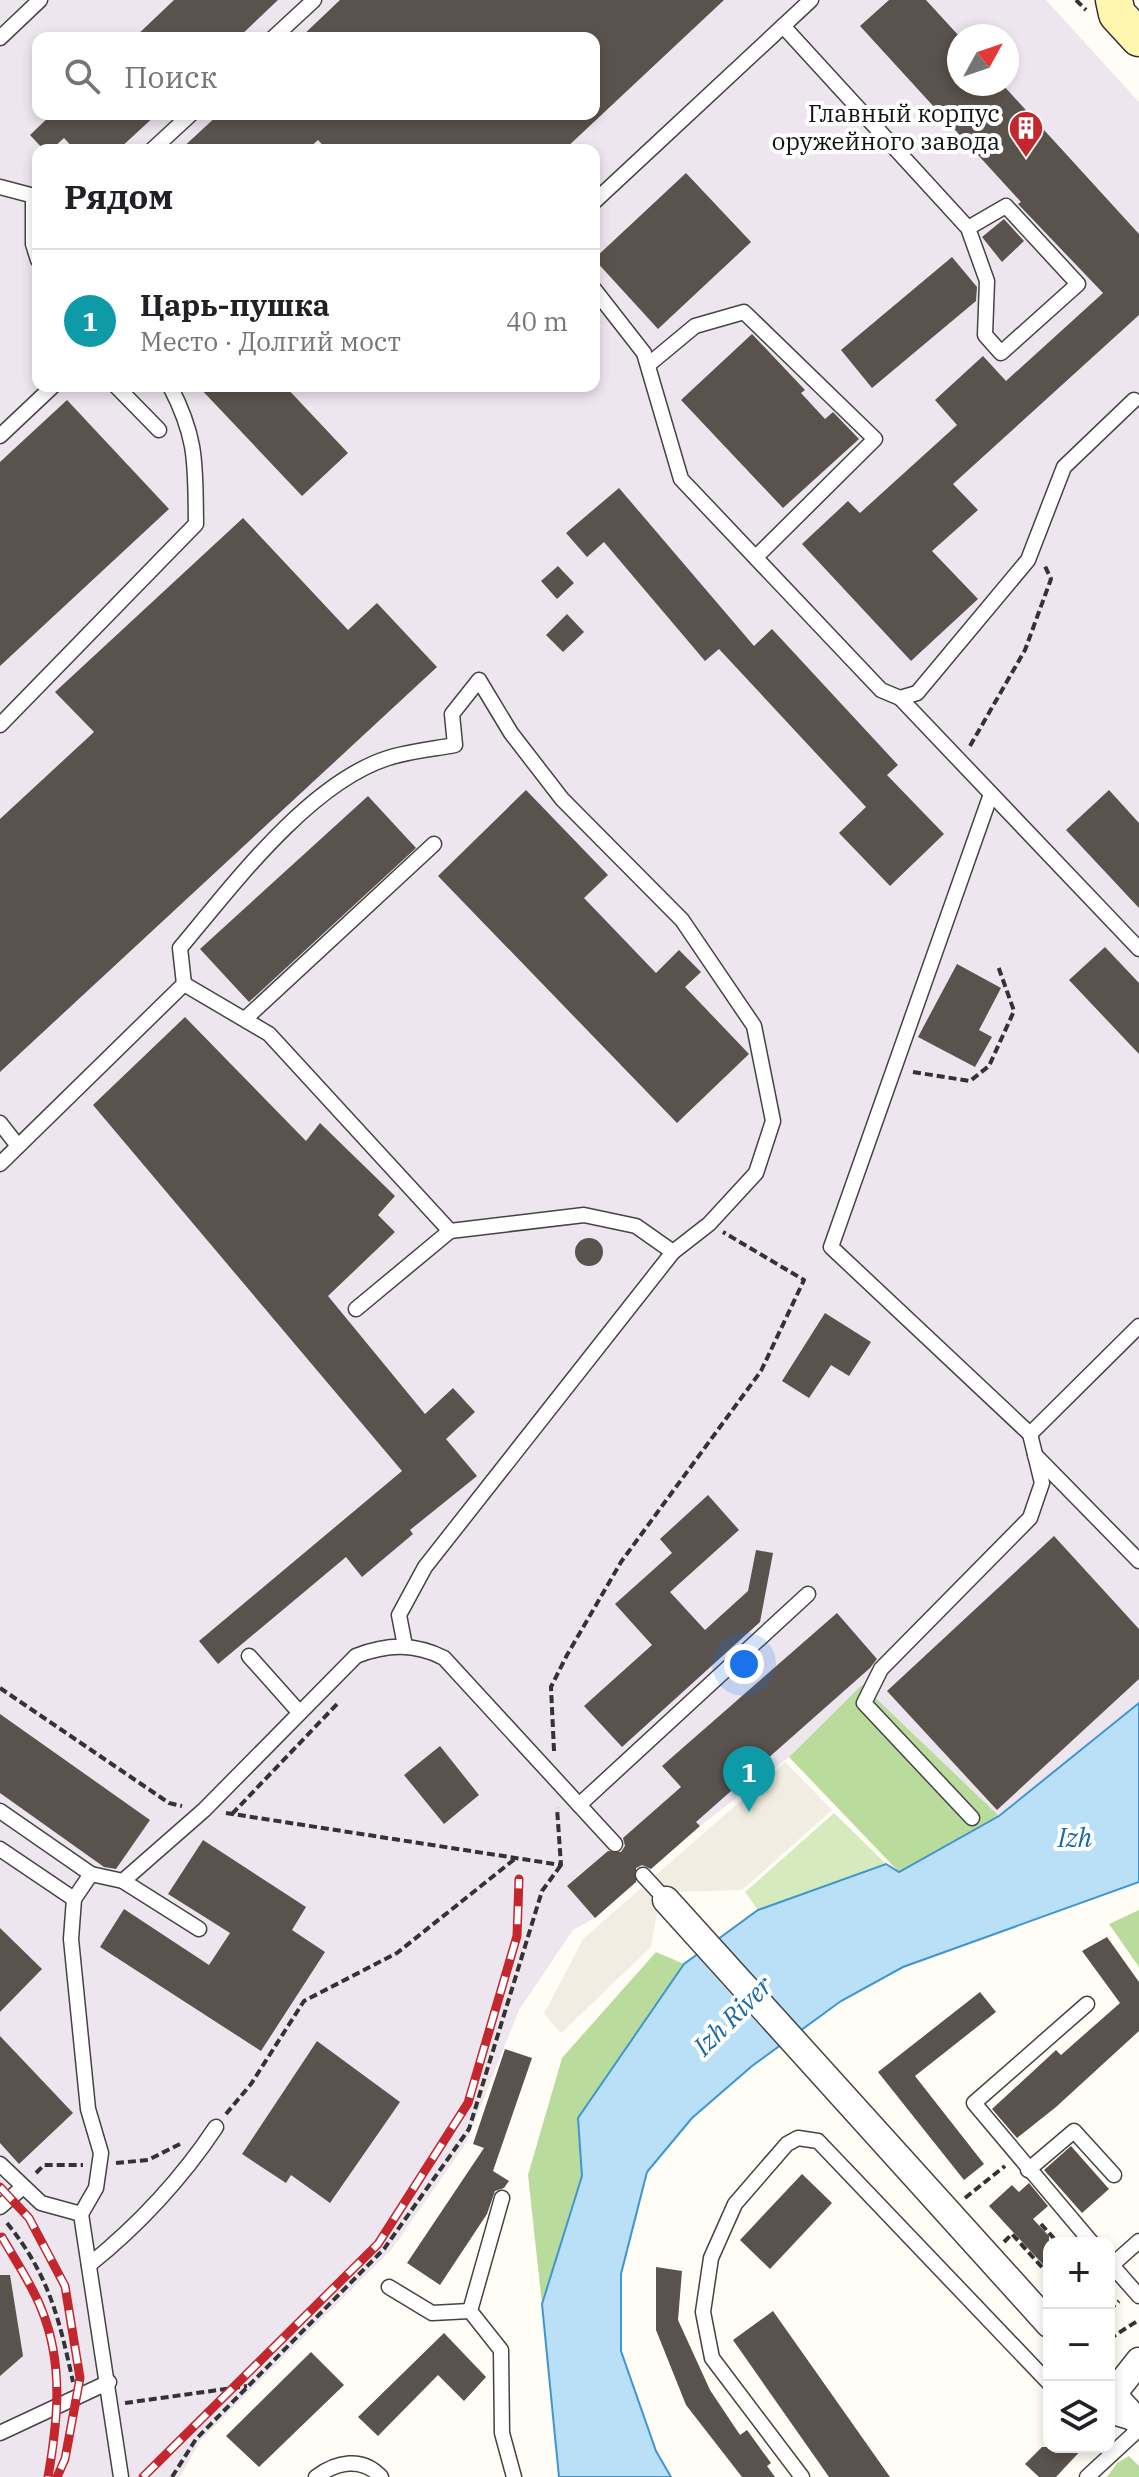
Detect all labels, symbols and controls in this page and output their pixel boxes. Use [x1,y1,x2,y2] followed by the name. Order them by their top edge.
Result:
[947,24,1019,96] north arrow
[32,32,600,120] search box
[60,54,104,98] icon: search
[124,57,217,96] text: Поиск
[772,97,1000,157] place label: Главный корпус оружейного завода
[1007,109,1045,159] building icon: Главный корпус оружейного завода
[64,174,173,218] text: Рядом
[140,285,330,324] text: Царь-пушка
[82,304,98,338] text: 1
[506,304,568,338] text: 40 m
[140,324,401,358] text: Место · Долгий мост
[724,1644,764,1684] your location
[723,1746,775,1812] pin: 1
[1057,1820,1093,1854] water label: Izh
[685,1968,780,2063] water label: Izh River
[1043,2237,1115,2453] map controls
[1043,2237,1115,2309] button: +
[1043,2309,1115,2381] button: −
[1043,2381,1115,2453] button: layers

